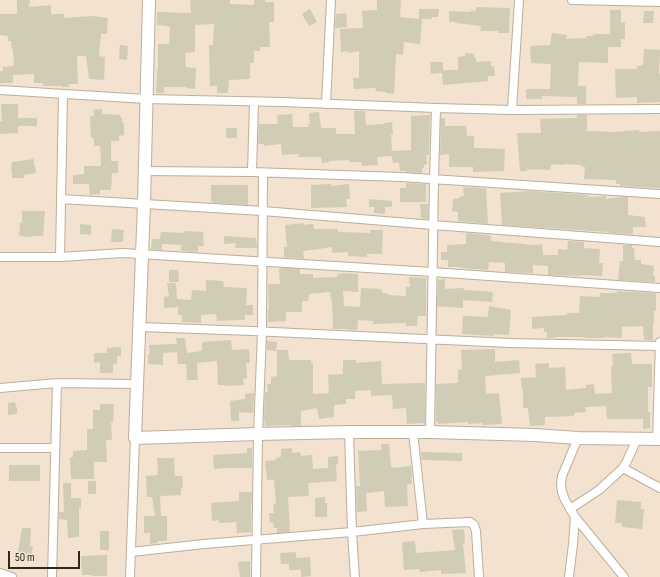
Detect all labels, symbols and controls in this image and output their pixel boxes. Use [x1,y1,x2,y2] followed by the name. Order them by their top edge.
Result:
[10,543,82,569] scale bar
[15,550,35,565] text: 50 m

